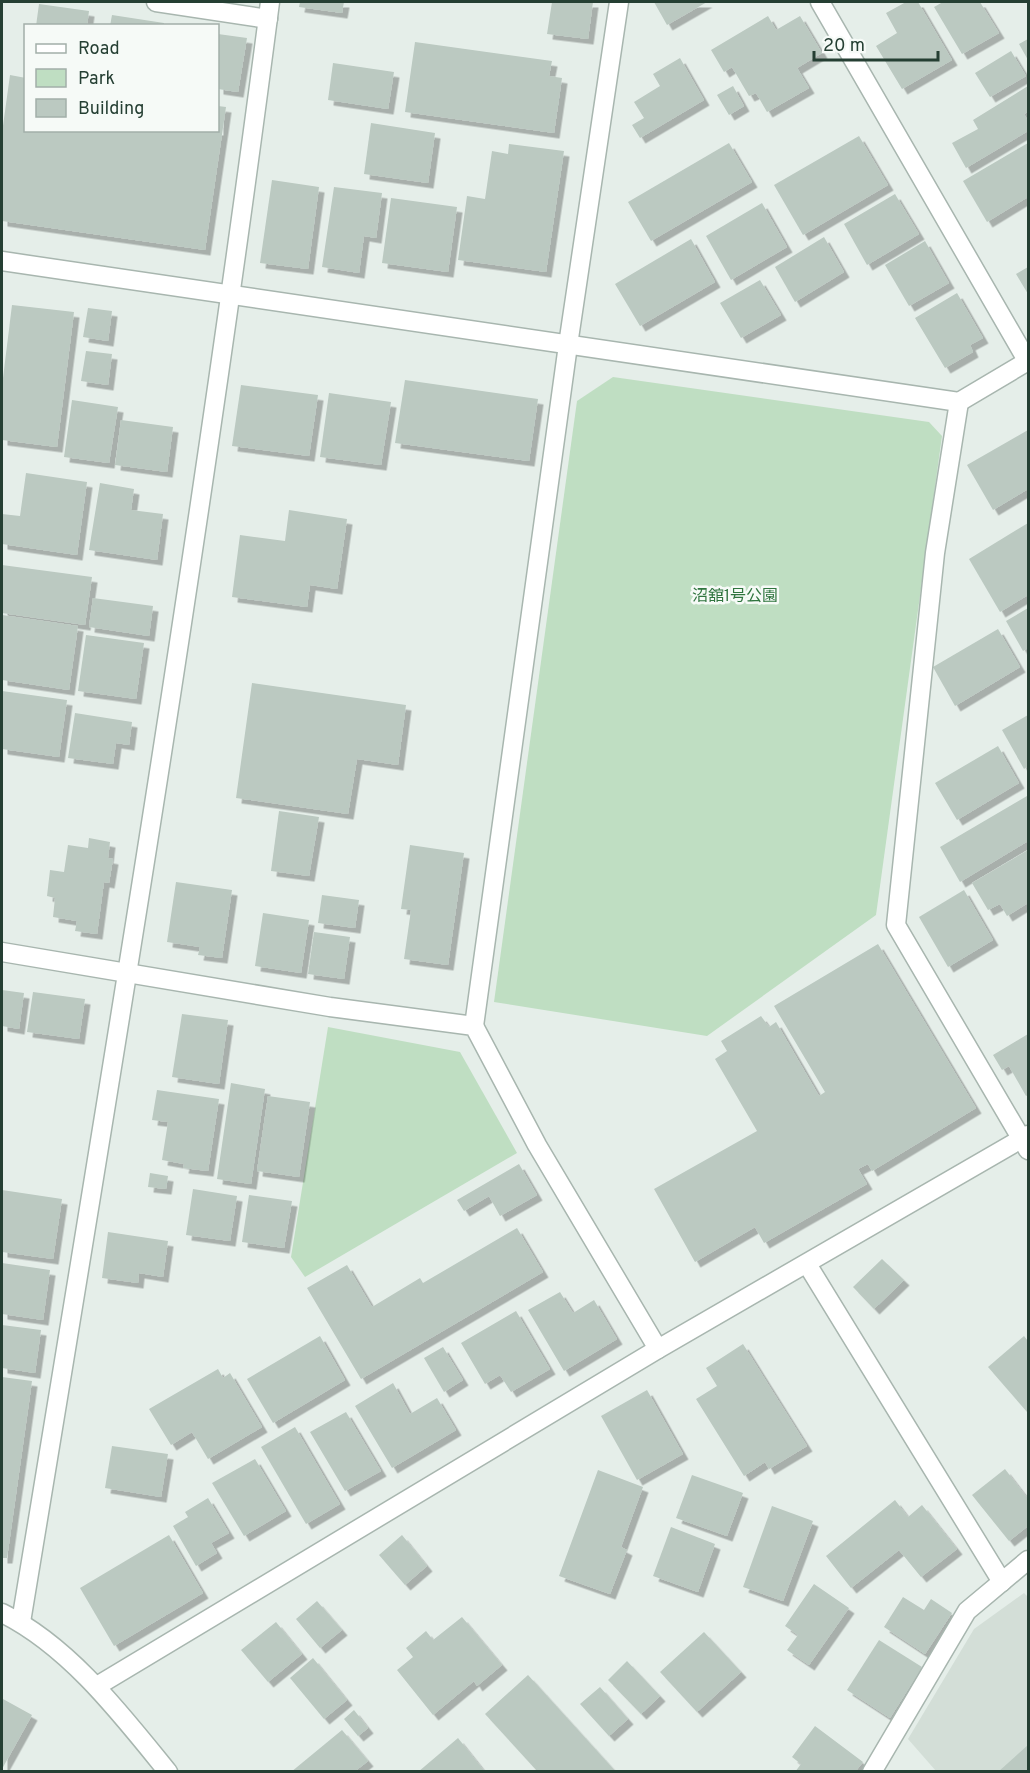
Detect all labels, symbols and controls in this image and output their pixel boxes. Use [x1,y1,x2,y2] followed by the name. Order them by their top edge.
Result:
[24,24,219,132] legend
[814,24,938,62] scale bar
[823,35,865,58] text: 20 m
[78,38,120,61] text: Road
[78,68,115,91] text: Park
[78,98,144,121] text: Building
[692,587,778,607] park label: 沼舘1号公園

